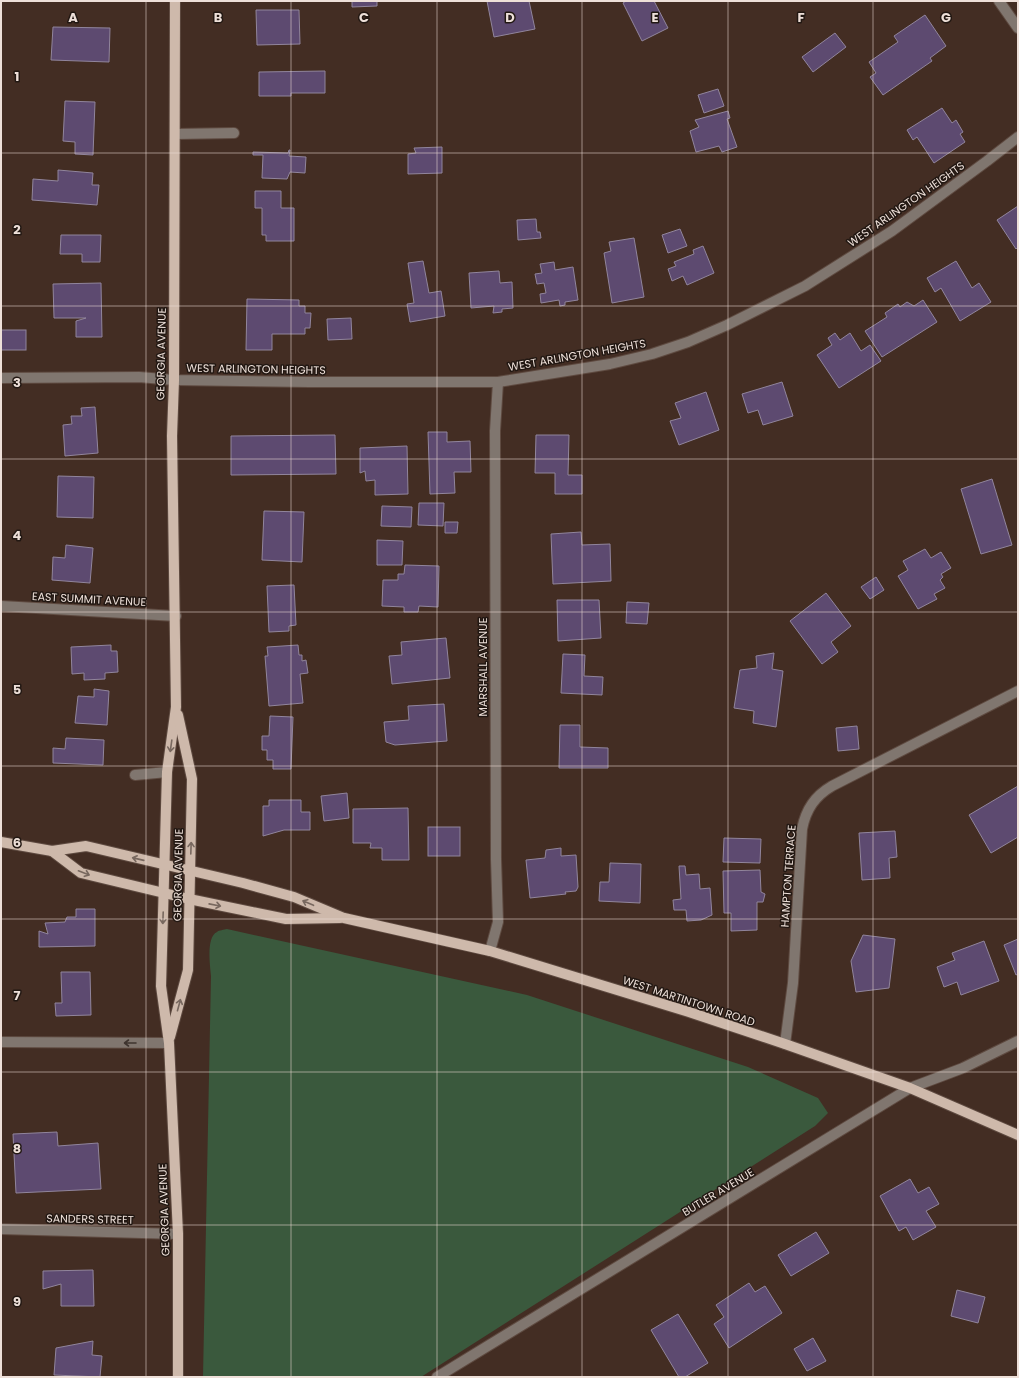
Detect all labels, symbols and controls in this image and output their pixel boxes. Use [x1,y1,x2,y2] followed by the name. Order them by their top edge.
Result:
[68,8,78,27] text: A
[214,8,223,27] text: B
[359,8,369,27] text: C
[505,8,515,27] text: D
[651,8,659,27] text: E
[797,8,805,27] text: F
[941,8,951,27] text: G
[15,67,19,86] text: 1
[844,157,968,251] street label: WEST ARLINGTON HEIGHTS
[13,220,21,239] text: 2
[152,308,170,400] street label: GEORGIA AVENUE
[507,335,647,375] street label: WEST ARLINGTON HEIGHTS
[186,360,326,378] street label: WEST ARLINGTON HEIGHTS
[13,373,21,392] text: 3
[13,526,22,545] text: 4
[32,588,146,610] street label: EAST SUMMIT AVENUE
[475,618,491,716] street label: MARSHALL AVENUE
[13,680,21,699] text: 5
[167,739,175,752] one-way arrow
[776,824,800,928] street label: HAMPTON TERRACE
[169,829,187,921] street label: GEORGIA AVENUE
[13,833,21,852] text: 6
[187,842,194,855] one-way arrow
[132,854,145,862] one-way arrow
[77,869,89,877] one-way arrow
[303,899,315,906] one-way arrow
[208,901,221,909] one-way arrow
[159,911,167,924] one-way arrow
[621,972,757,1030] street label: WEST MARTINTOWN ROAD
[14,986,21,1005] text: 7
[175,999,183,1012] one-way arrow
[124,1039,137,1047] one-way arrow
[13,1139,21,1158] text: 8
[154,1164,174,1256] street label: GEORGIA AVENUE
[679,1164,757,1220] street label: BUTLER AVENUE
[46,1210,134,1228] street label: SANDERS STREET
[13,1292,21,1311] text: 9

